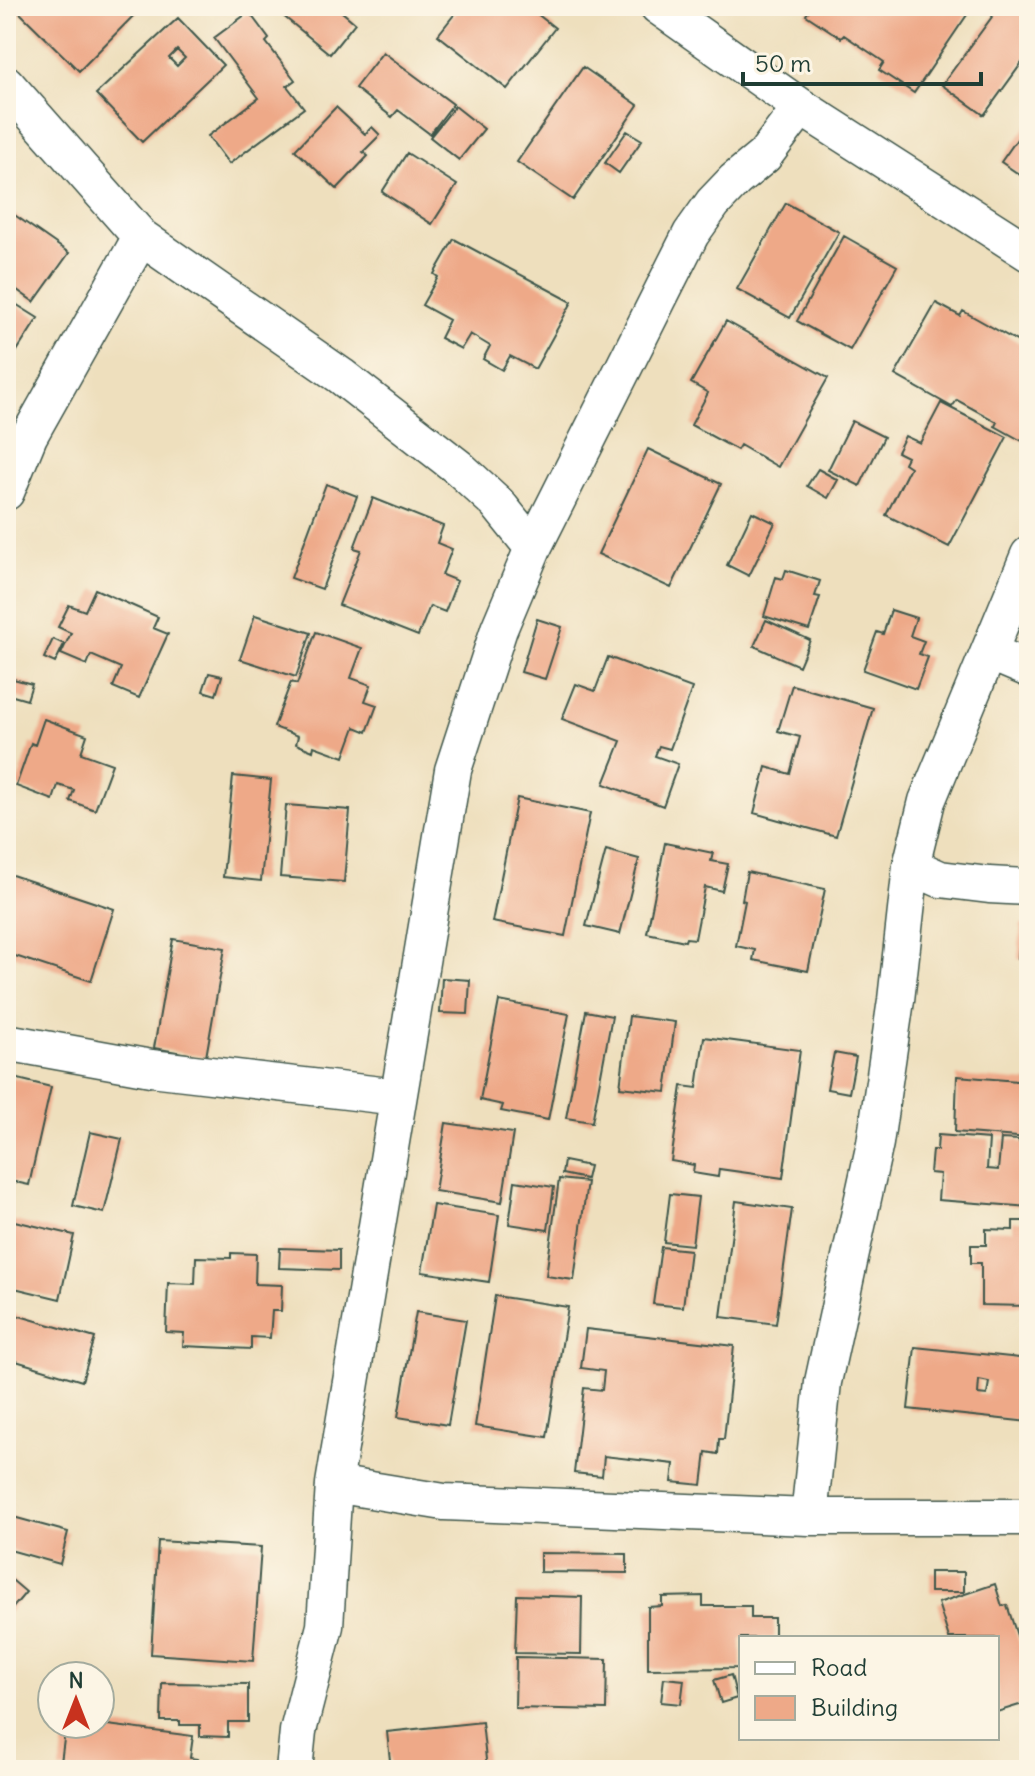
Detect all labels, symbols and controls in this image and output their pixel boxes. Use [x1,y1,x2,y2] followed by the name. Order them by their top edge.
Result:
[743,36,981,86] scale bar
[755,48,811,78] text: 50 m
[739,1636,999,1740] legend
[811,1652,867,1682] text: Road
[36,1660,116,1740] north arrow
[68,1666,84,1694] text: N
[811,1692,898,1722] text: Building

